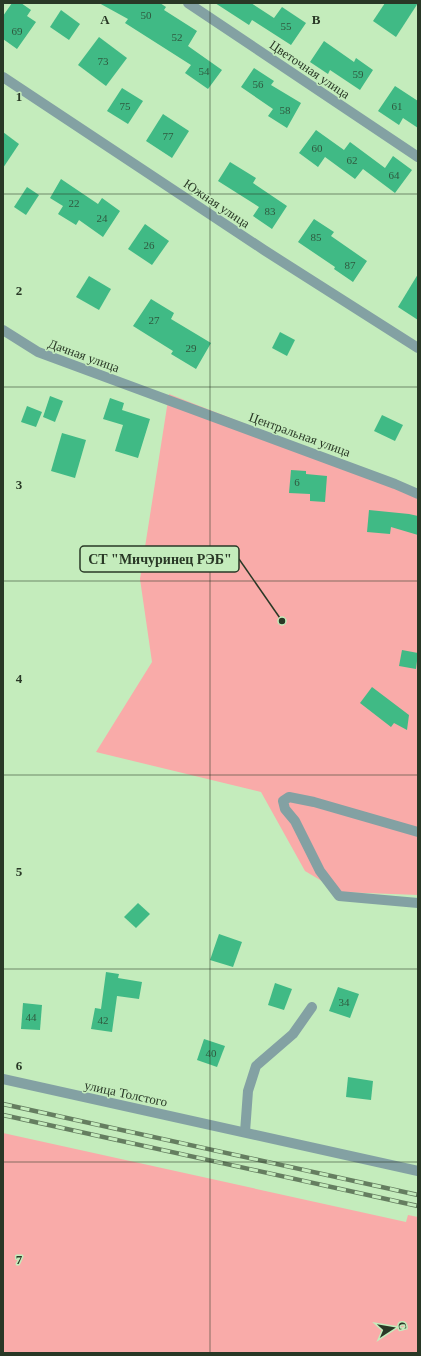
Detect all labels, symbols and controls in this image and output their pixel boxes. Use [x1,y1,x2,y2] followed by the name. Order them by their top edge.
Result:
[141,9,152,21] house number: 50
[100,12,110,27] text: A
[312,12,321,27] text: B
[281,20,292,32] house number: 55
[12,25,23,37] house number: 69
[172,31,183,43] house number: 52
[267,37,353,102] street label: Цветочная улица
[98,55,109,67] house number: 73
[199,65,210,77] house number: 54
[353,68,364,80] house number: 59
[253,78,264,90] house number: 56
[16,89,22,104] text: 1
[120,100,131,112] house number: 75
[392,100,403,112] house number: 61
[280,104,291,116] house number: 58
[163,130,174,142] house number: 77
[312,142,323,154] house number: 60
[347,154,358,166] house number: 62
[389,169,400,181] house number: 64
[181,176,253,231] street label: Южная улица
[69,197,80,209] house number: 22
[265,205,276,217] house number: 83
[97,212,108,224] house number: 24
[311,231,322,243] house number: 85
[144,239,155,251] house number: 26
[345,259,356,271] house number: 87
[16,283,22,298] text: 2
[149,314,160,326] house number: 27
[46,336,122,375] street label: Дачная улица
[186,342,197,354] house number: 29
[247,409,353,460] street label: Центральная улица
[294,476,300,488] house number: 6
[16,477,23,492] text: 3
[80,546,239,572] callout: СТ "Мичуринец РЭБ"
[88,552,232,567] text: СТ "Мичуринец РЭБ"
[16,671,23,686] text: 4
[16,864,23,879] text: 5
[339,996,350,1008] house number: 34
[26,1011,37,1023] house number: 44
[98,1014,109,1026] house number: 42
[206,1047,217,1059] house number: 40
[16,1058,23,1073] text: 6
[83,1077,169,1110] street label: улица Толстого
[16,1252,23,1267] text: 7
[373,1308,413,1348] north arrow
[396,1321,409,1331] text: С

